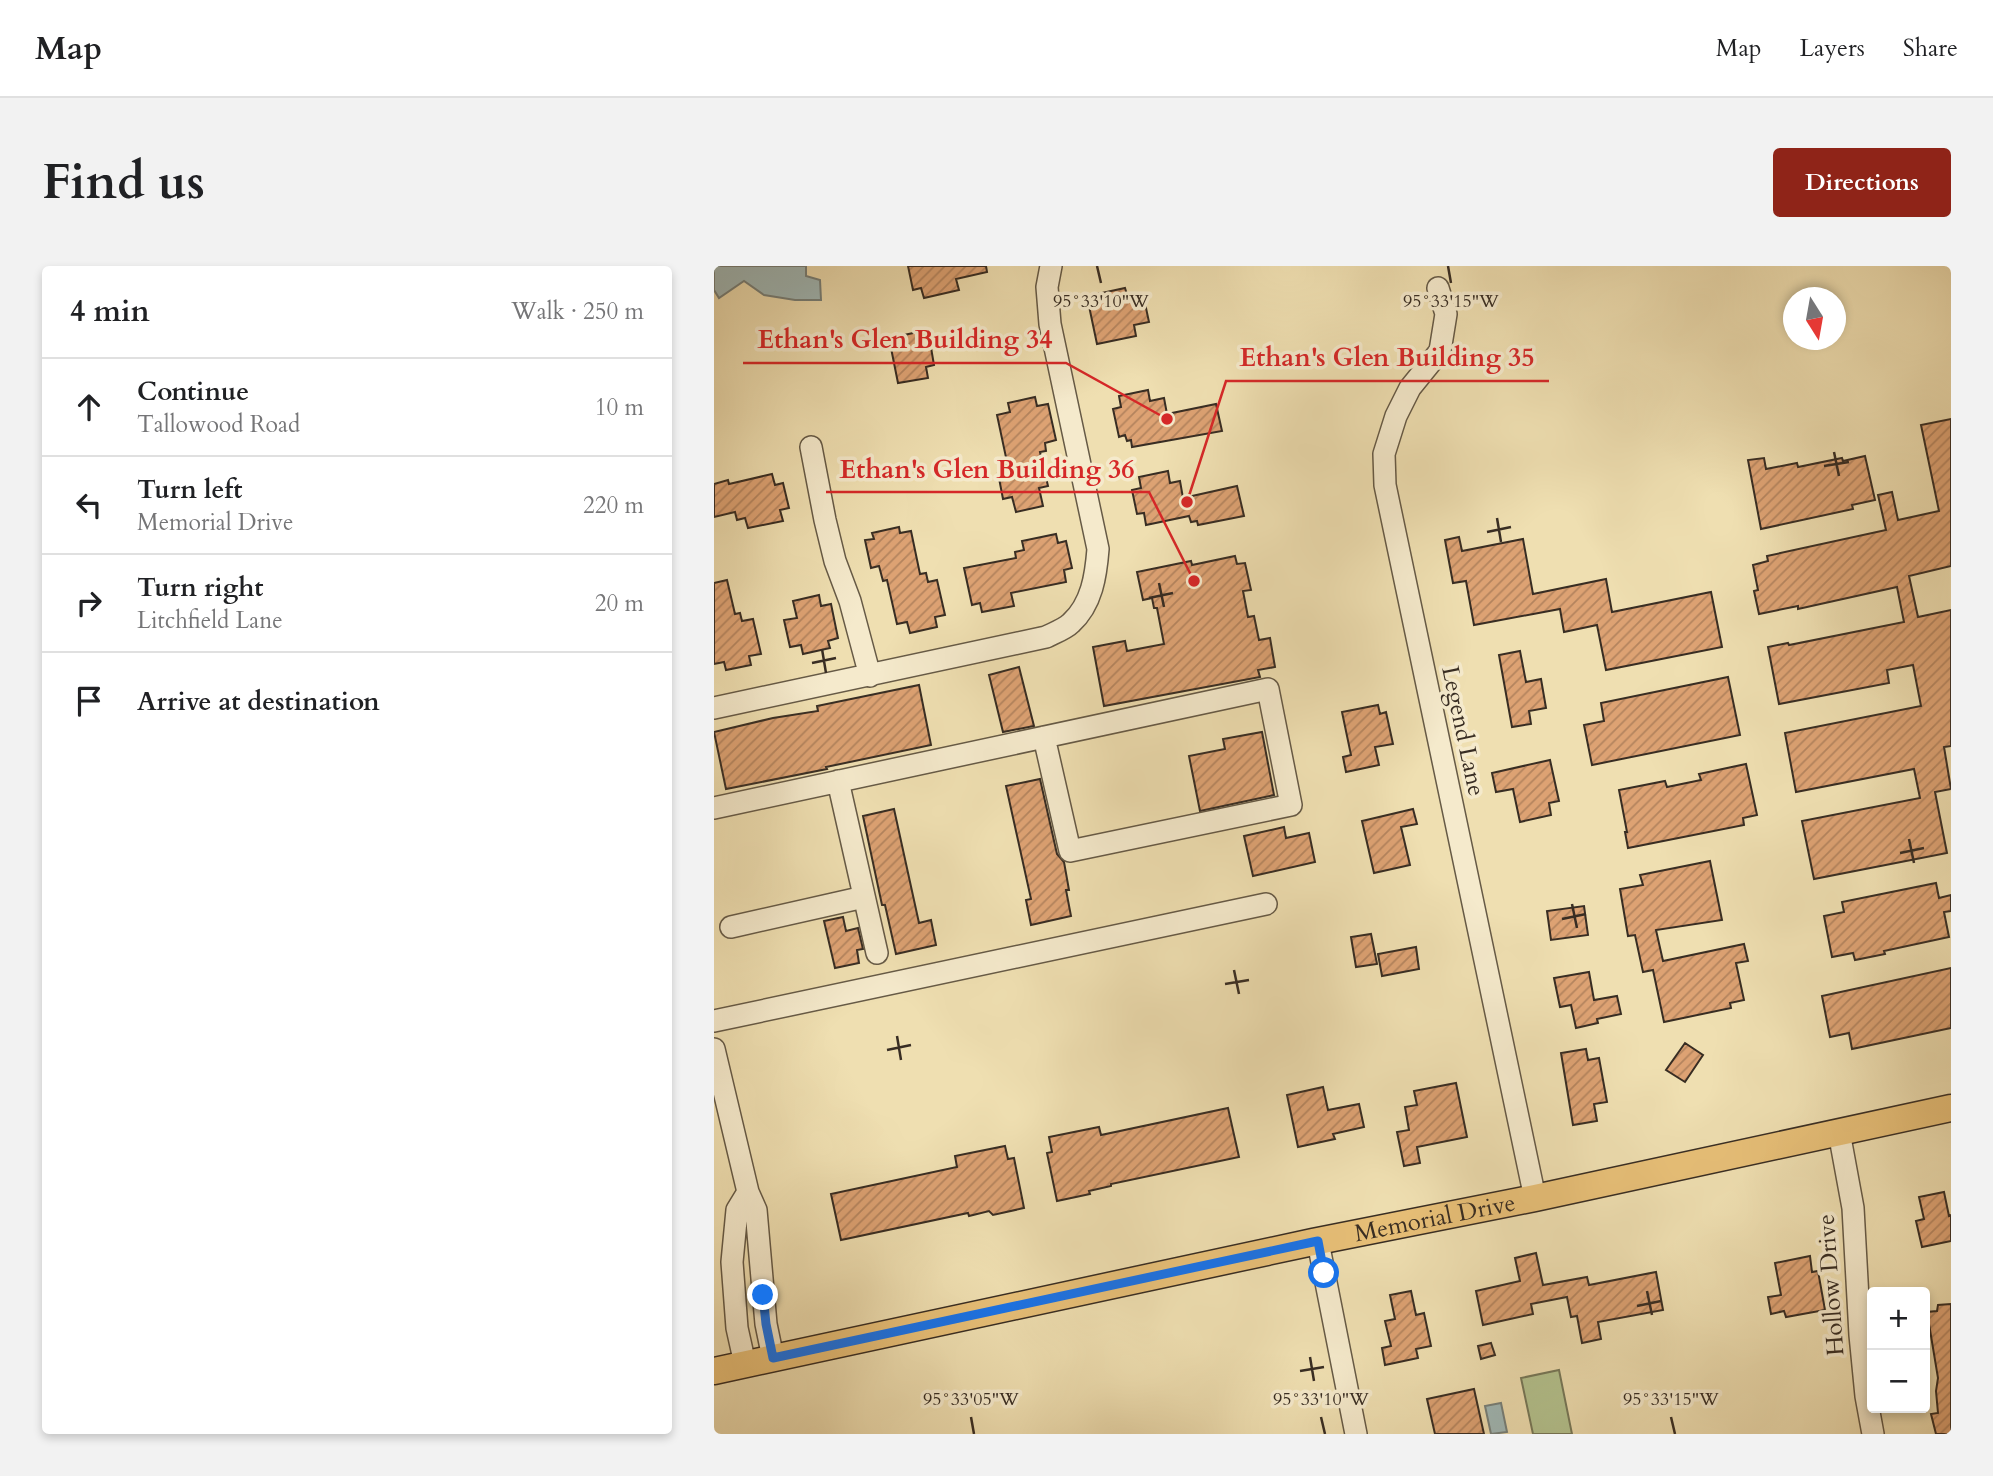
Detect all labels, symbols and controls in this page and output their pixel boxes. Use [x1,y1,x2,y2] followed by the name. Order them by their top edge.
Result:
[35,26,102,71] text: Map
[1716,32,1762,65] text: Map
[1800,32,1865,65] text: Layers
[1903,32,1958,65] text: Share
[1773,148,1951,217] button: Directions
[42,149,205,216] text: Find us
[1783,287,1846,350] north arrow
[1053,289,1149,314] text: 95°33'10"W
[1403,289,1499,314] text: 95°33'15"W
[70,291,150,332] text: 4 min
[511,296,644,327] text: Walk · 250 m
[743,316,1066,363] callout: Ethan's Glen Building 34
[757,322,1053,357] text: Ethan's Glen Building 34
[1226,334,1549,381] callout: Ethan's Glen Building 35
[1239,340,1535,375] text: Ethan's Glen Building 35
[137,374,249,409] text: Continue
[70,388,108,426] icon: ahead
[595,392,644,423] text: 10 m
[137,409,300,440] text: Tallowood Road
[826,445,1149,492] callout: Ethan's Glen Building 36
[839,452,1135,487] text: Ethan's Glen Building 36
[137,472,242,507] text: Turn left
[70,486,108,524] icon: left
[583,490,644,521] text: 220 m
[137,507,293,538] text: Memorial Drive
[137,570,264,605] text: Turn right
[70,584,108,622] icon: right
[595,588,644,619] text: 20 m
[137,605,283,636] text: Litchfield Lane
[1433,663,1493,799] street label: Legend Lane
[70,682,108,720] icon: arrive
[137,684,380,719] text: Arrive at destination
[1352,1186,1518,1250] street label: Memorial Drive
[1810,1213,1852,1357] street label: Hollow Drive
[1308,1257,1339,1288] route start
[747,1279,778,1310] route end
[1867,1287,1930,1413] map controls
[1867,1287,1930,1350] button: +
[1867,1350,1930,1413] button: −
[923,1387,1019,1412] text: 95°33'05"W
[1273,1387,1369,1412] text: 95°33'10"W
[1623,1387,1719,1412] text: 95°33'15"W

